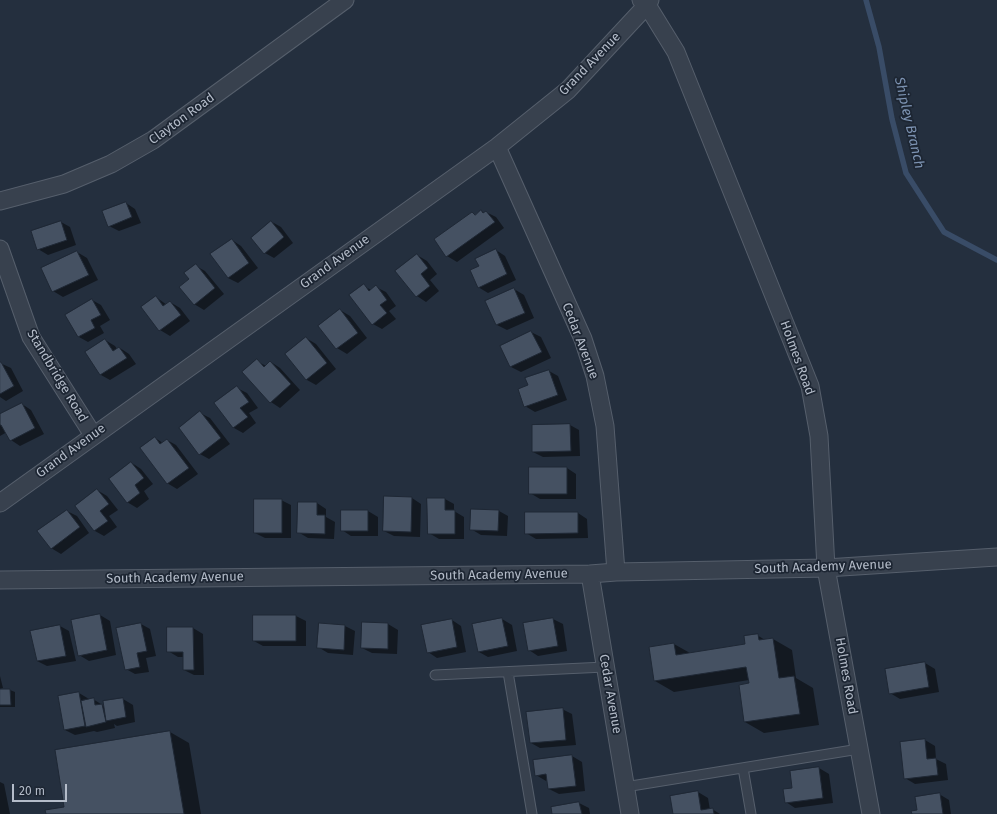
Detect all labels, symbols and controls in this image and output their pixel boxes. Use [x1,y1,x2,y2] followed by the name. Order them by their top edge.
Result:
[556,29,624,99] street label: Grand Avenue
[890,76,928,170] water label: Shipley Branch
[146,90,218,148] street label: Clayton Road
[297,232,373,292] street label: Grand Avenue
[558,301,602,381] street label: Cedar Avenue
[776,319,818,397] street label: Holmes Road
[23,327,91,425] street label: Standbridge Road
[33,421,109,481] street label: Grand Avenue
[754,557,892,577] street label: South Academy Avenue
[430,566,568,584] street label: South Academy Avenue
[106,569,244,587] street label: South Academy Avenue
[832,636,860,716] street label: Holmes Road
[595,653,625,735] street label: Cedar Avenue
[14,776,69,802] scale bar
[19,784,45,798] text: 20 m

